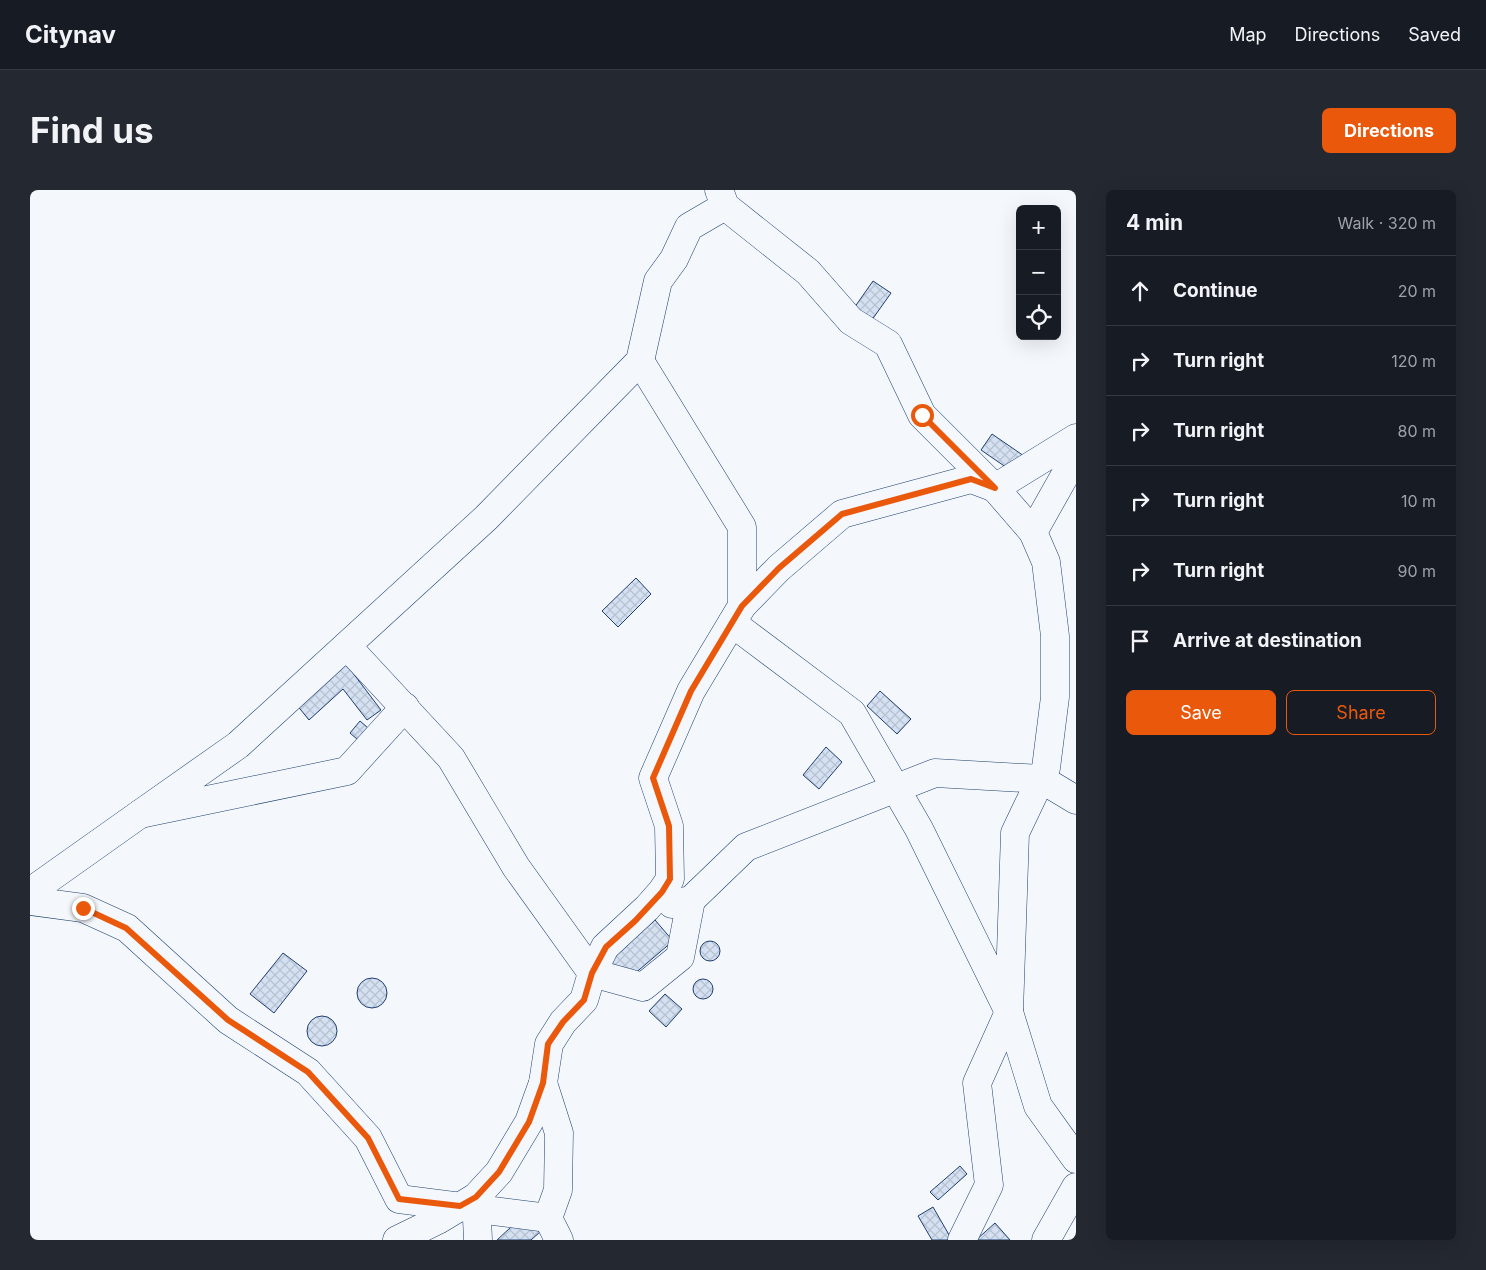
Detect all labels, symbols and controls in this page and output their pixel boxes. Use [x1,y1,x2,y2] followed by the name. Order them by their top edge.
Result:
[25,20,116,49] text: Citynav
[1229,24,1267,45] text: Map
[1295,24,1380,45] text: Directions
[1408,24,1461,45] text: Saved
[1322,108,1456,153] button: Directions
[30,109,154,151] text: Find us
[1016,205,1061,340] map controls
[1016,205,1061,250] button: +
[1126,210,1183,235] text: 4 min
[1338,213,1436,233] text: Walk · 320 m
[1016,250,1061,295] button: −
[1126,277,1154,305] icon: ahead
[1173,279,1258,302] text: Continue
[1398,281,1436,301] text: 20 m
[1016,295,1061,340] button: locate
[1126,347,1154,375] icon: right
[1173,349,1264,372] text: Turn right
[1391,351,1436,371] text: 120 m
[911,404,934,427] route start
[1126,417,1154,445] icon: right
[1173,419,1264,442] text: Turn right
[1397,421,1436,441] text: 80 m
[1126,487,1154,515] icon: right
[1173,489,1264,512] text: Turn right
[1401,491,1436,511] text: 10 m
[1126,557,1154,585] icon: right
[1173,559,1264,582] text: Turn right
[1397,561,1436,581] text: 90 m
[1126,627,1154,655] icon: arrive
[1173,629,1362,652] text: Arrive at destination
[1126,690,1276,735] button: Save
[1286,690,1436,735] button: Share
[72,897,95,920] route end

